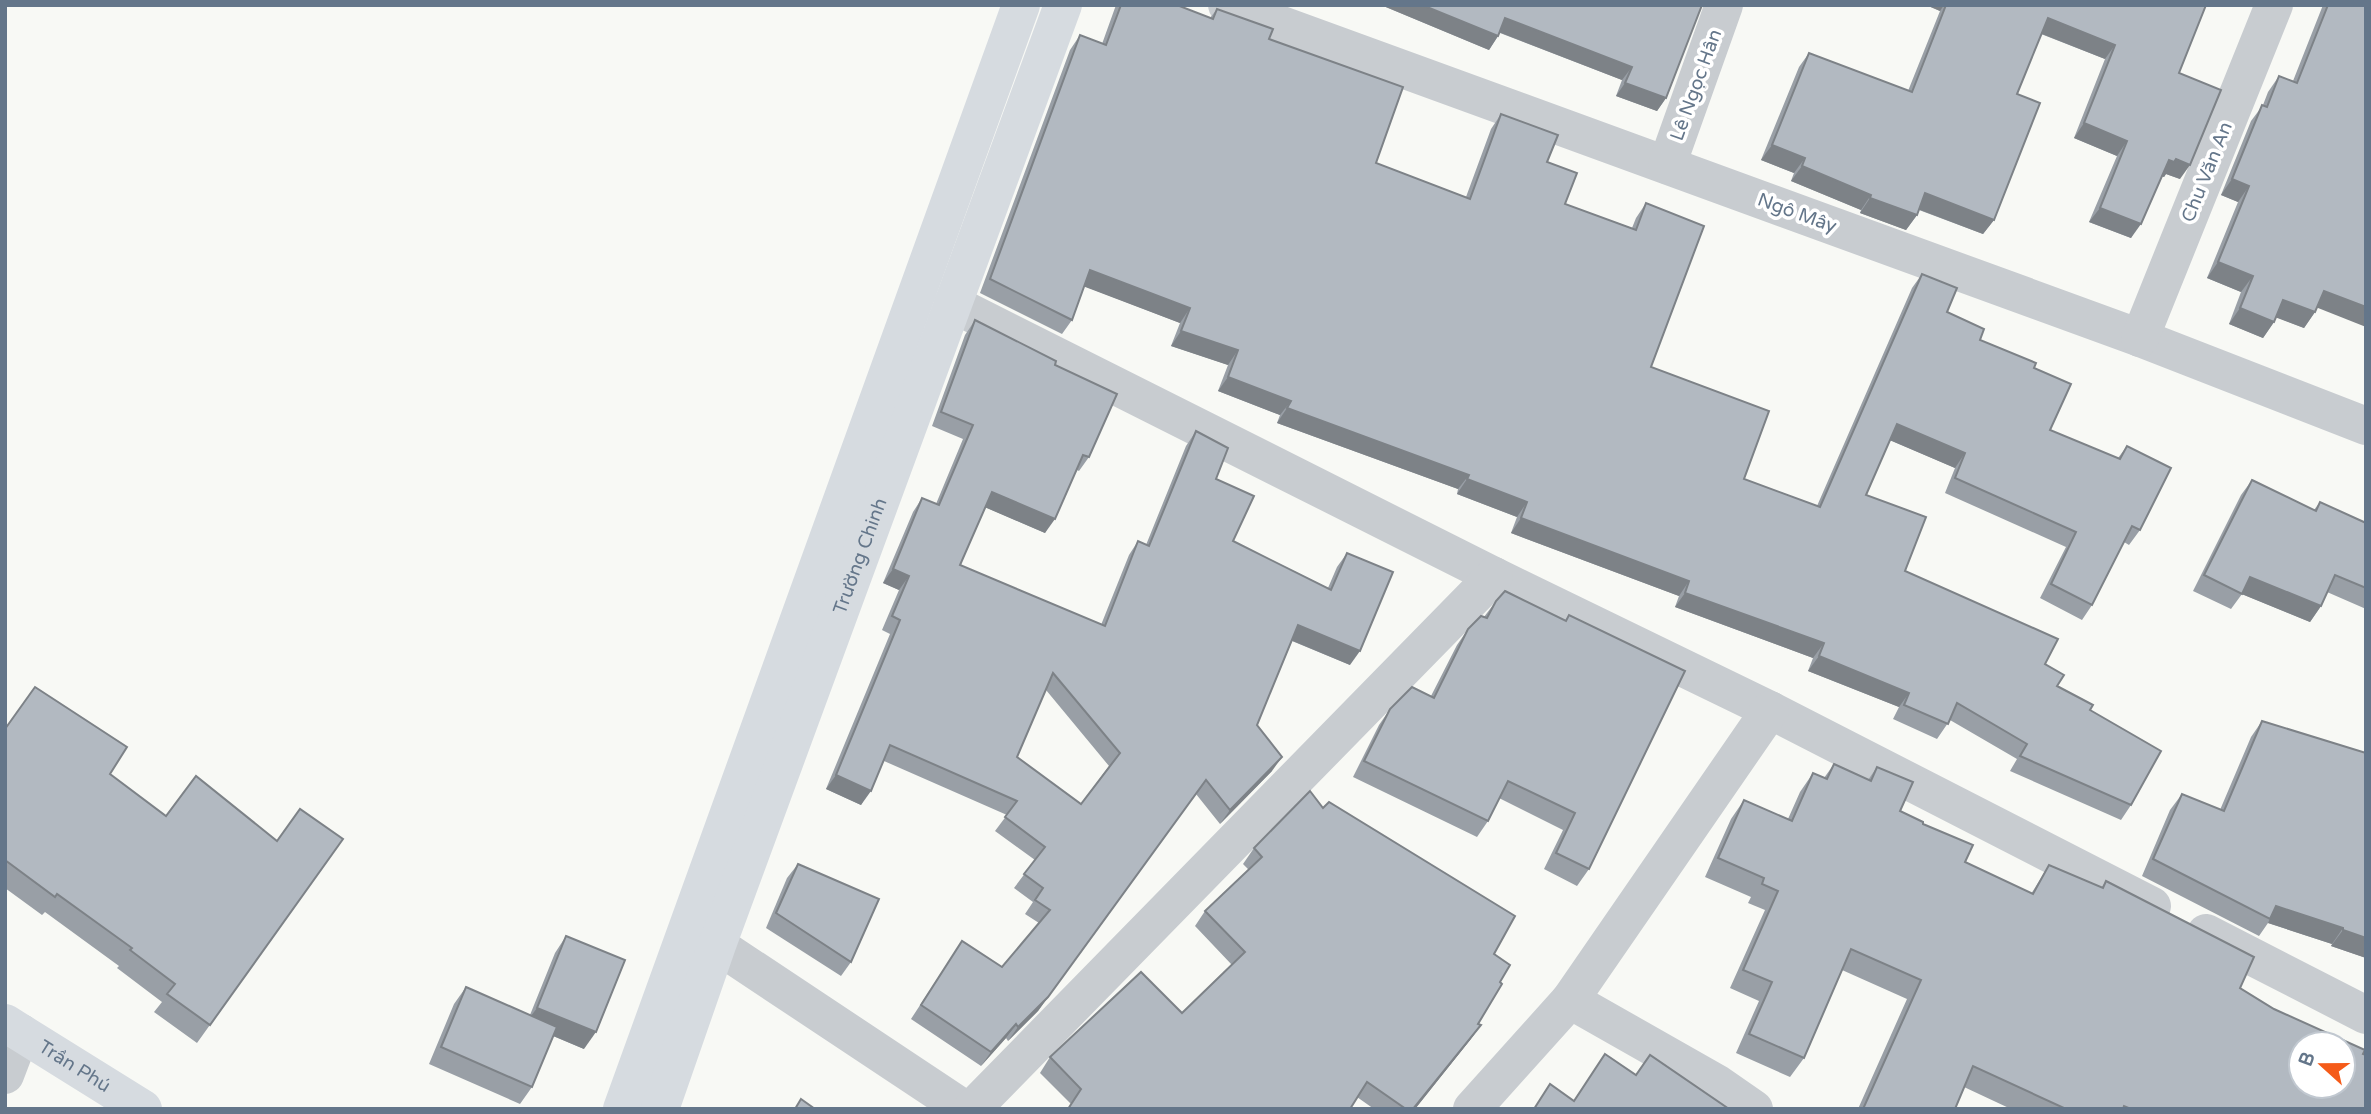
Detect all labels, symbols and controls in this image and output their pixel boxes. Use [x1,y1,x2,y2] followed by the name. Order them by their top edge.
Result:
[1666,26,1726,144] street label: Lê Ngọc Hân
[2177,119,2237,225] street label: Chu Văn An
[1754,189,1840,237] street label: Ngô Mây
[829,495,892,617] street label: Trường Chinh
[2287,1030,2357,1100] north arrow
[35,1036,115,1097] street label: Trần Phú
[2294,1049,2320,1069] text: B

